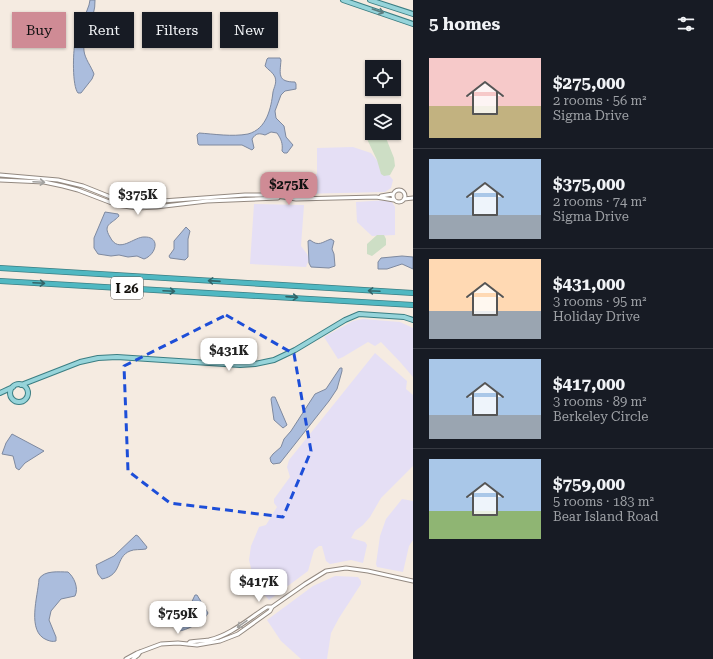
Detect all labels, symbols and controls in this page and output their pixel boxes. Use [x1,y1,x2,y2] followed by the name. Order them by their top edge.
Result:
[372,8,384,16] one-way arrow
[12,12,66,48] chip: Buy
[74,12,134,48] chip: Rent
[142,12,212,48] chip: Filters
[220,12,278,48] chip: New
[675,13,697,35] icon: filters
[429,14,500,34] text: 5 homes
[365,60,401,140] map controls
[365,60,401,96] button: locate
[553,73,625,93] text: $275,000
[461,74,509,122] icon: home
[553,93,647,108] text: 2 rooms · 56 m²
[365,104,401,140] button: layers
[553,108,629,123] text: Sigma Drive
[261,172,317,206] pin: $275K
[553,174,625,194] text: $375,000
[461,175,509,223] icon: home
[269,177,309,192] text: $275K
[32,179,45,186] one-way arrow
[110,182,166,216] pin: $375K
[118,187,158,202] text: $375K
[553,194,647,209] text: 2 rooms · 74 m²
[553,209,629,224] text: Sigma Drive
[553,274,625,294] text: $431,000
[461,275,509,323] icon: home
[111,277,143,299] road number: I 26
[208,277,221,284] one-way arrow
[32,280,45,287] one-way arrow
[162,287,175,294] one-way arrow
[368,287,381,294] one-way arrow
[285,294,298,301] one-way arrow
[553,294,647,309] text: 3 rooms · 95 m²
[553,309,640,324] text: Holiday Drive
[201,338,257,372] pin: $431K
[209,343,249,358] text: $431K
[553,374,625,394] text: $417,000
[461,375,509,423] icon: home
[553,394,647,409] text: 3 rooms · 89 m²
[553,409,648,424] text: Berkeley Circle
[553,474,625,494] text: $759,000
[461,475,509,523] icon: home
[553,494,654,509] text: 5 rooms · 183 m²
[553,509,659,524] text: Bear Island Road
[231,569,287,603] pin: $417K
[239,574,279,589] text: $417K
[150,601,206,635] pin: $759K
[158,606,198,621] text: $759K
[237,620,248,628] one-way arrow

